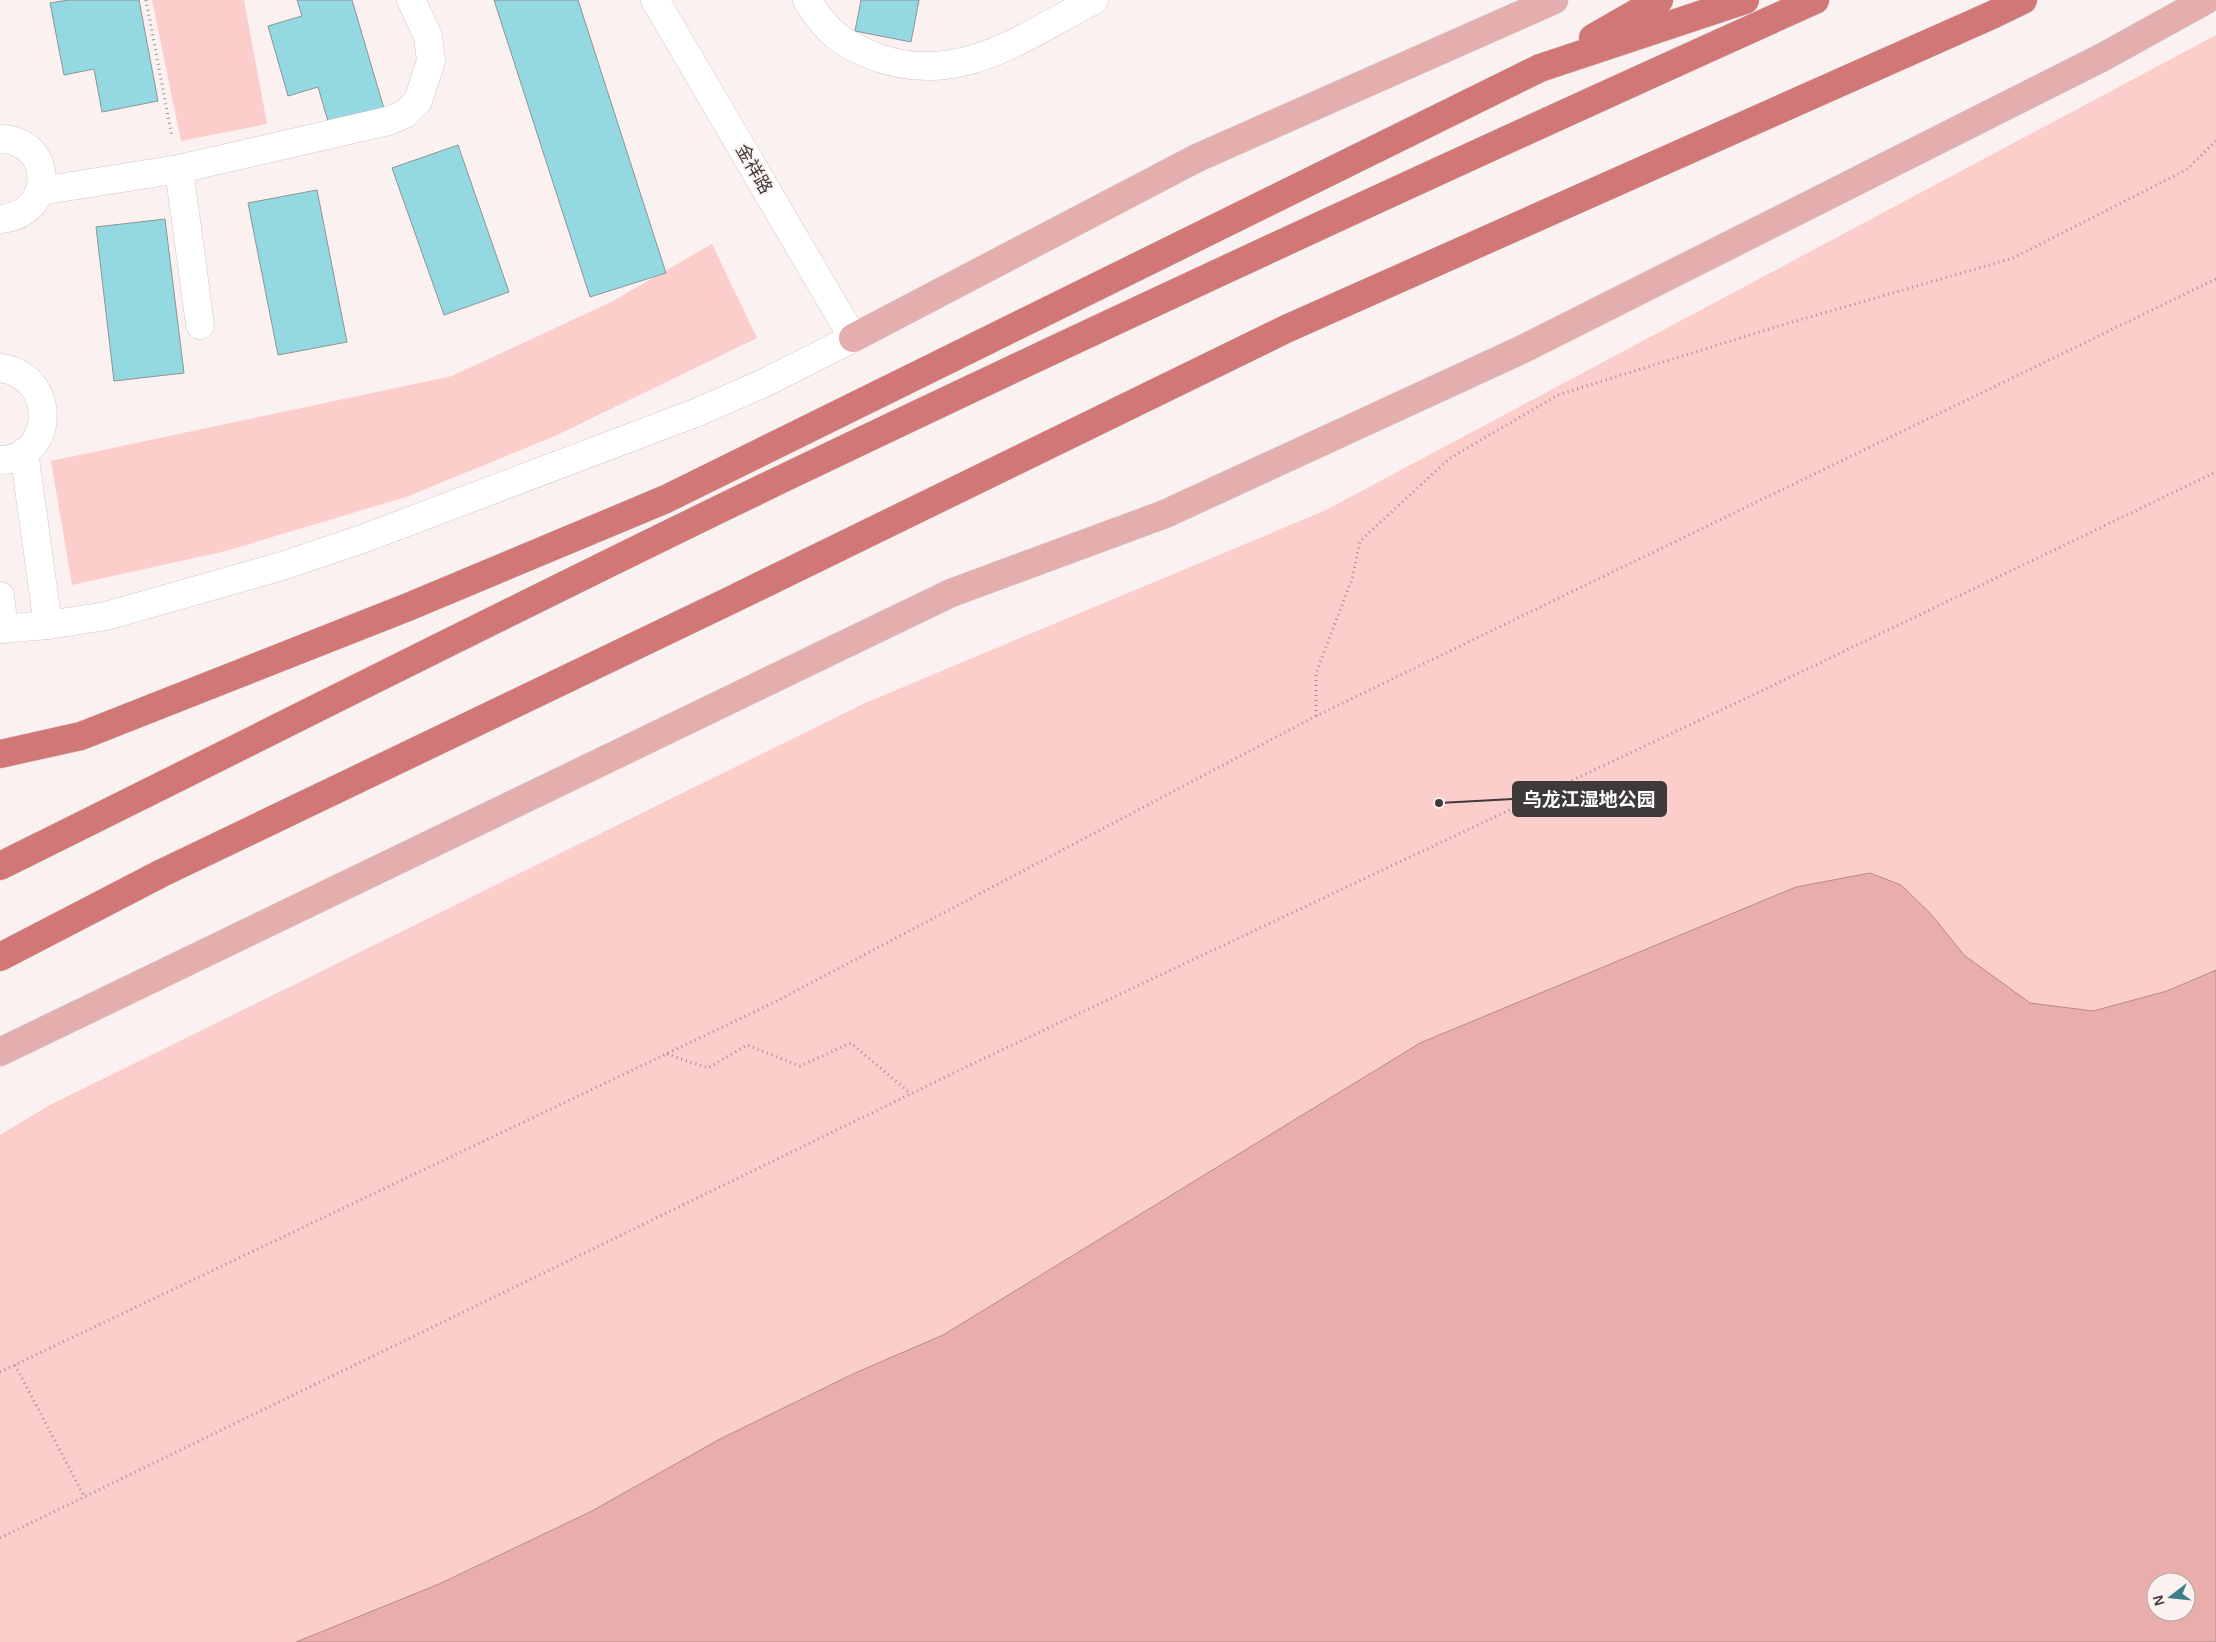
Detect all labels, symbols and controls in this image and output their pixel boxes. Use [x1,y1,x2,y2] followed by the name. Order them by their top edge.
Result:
[732,141,776,197] street label: 金祥路
[1513,782,1666,816] callout: 乌龙江湿地公园
[1522,789,1656,810] text: 乌龙江湿地公园
[2146,1572,2196,1622] north arrow
[2149,1594,2168,1608] text: N

